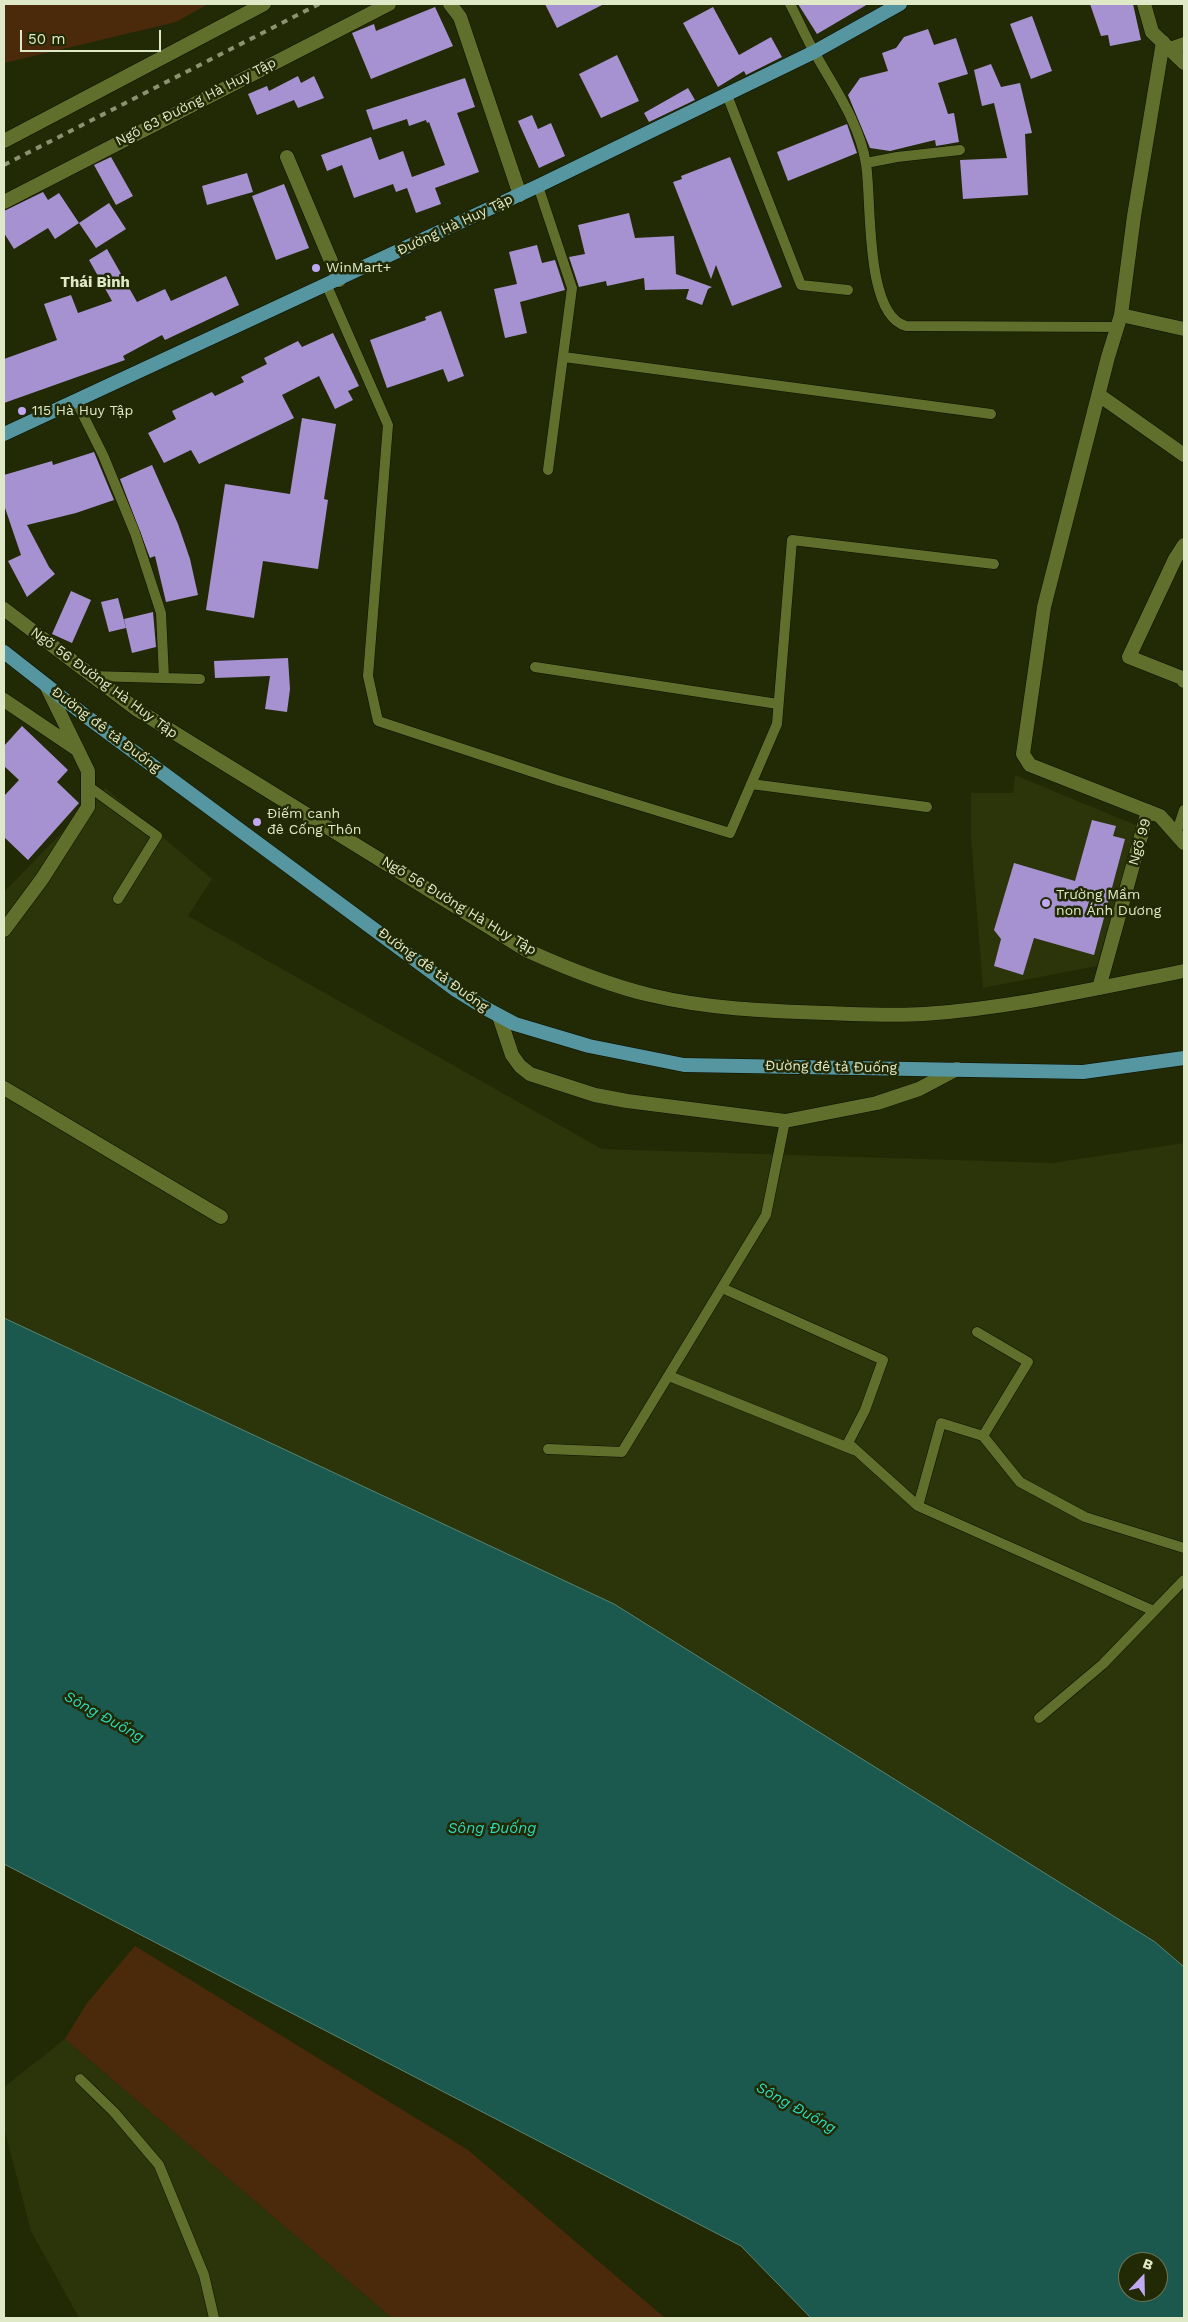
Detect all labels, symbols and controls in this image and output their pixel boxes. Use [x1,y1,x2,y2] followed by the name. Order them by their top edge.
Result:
[22,20,164,52] scale bar
[28,30,65,48] text: 50 m
[113,54,279,150] street label: Ngõ 63 Đường Hà Huy Tập
[394,191,516,259] street label: Đường Hà Huy Tập
[326,260,391,276] place label: WinMart+
[310,262,322,274] marker: WinMart+
[60,274,130,292] district label: Thái Bình
[32,403,133,419] place label: 115 Hà Huy Tập
[16,405,28,417] marker: 115 Hà Huy Tập
[27,624,181,742] street label: Ngõ 56 Đường Hà Huy Tập
[48,684,164,776] street label: Đường đê tả Đuống
[267,806,361,839] place label: Điếm canh đê Cống Thôn
[251,816,263,828] marker: Điếm canh đê Cống Thôn
[1125,817,1155,867] street label: Ngõ 99
[378,853,540,959] street label: Ngõ 56 Đường Hà Huy Tập
[1056,887,1161,920] place label: Trường Mầm non Ánh Dương
[1040,897,1052,909] marker: Trường Mầm non Ánh Dương
[375,924,491,1016] street label: Đường đê tả Đuống
[765,1057,897,1077] street label: Đường đê tả Đuống
[61,1688,147,1746] water label: Sông Đuống
[448,1820,536,1838] water label: Sông Đuống
[753,2079,839,2137] water label: Sông Đuống
[1118,2252,1168,2302] north arrow
[1141,2255,1155,2273] text: B

